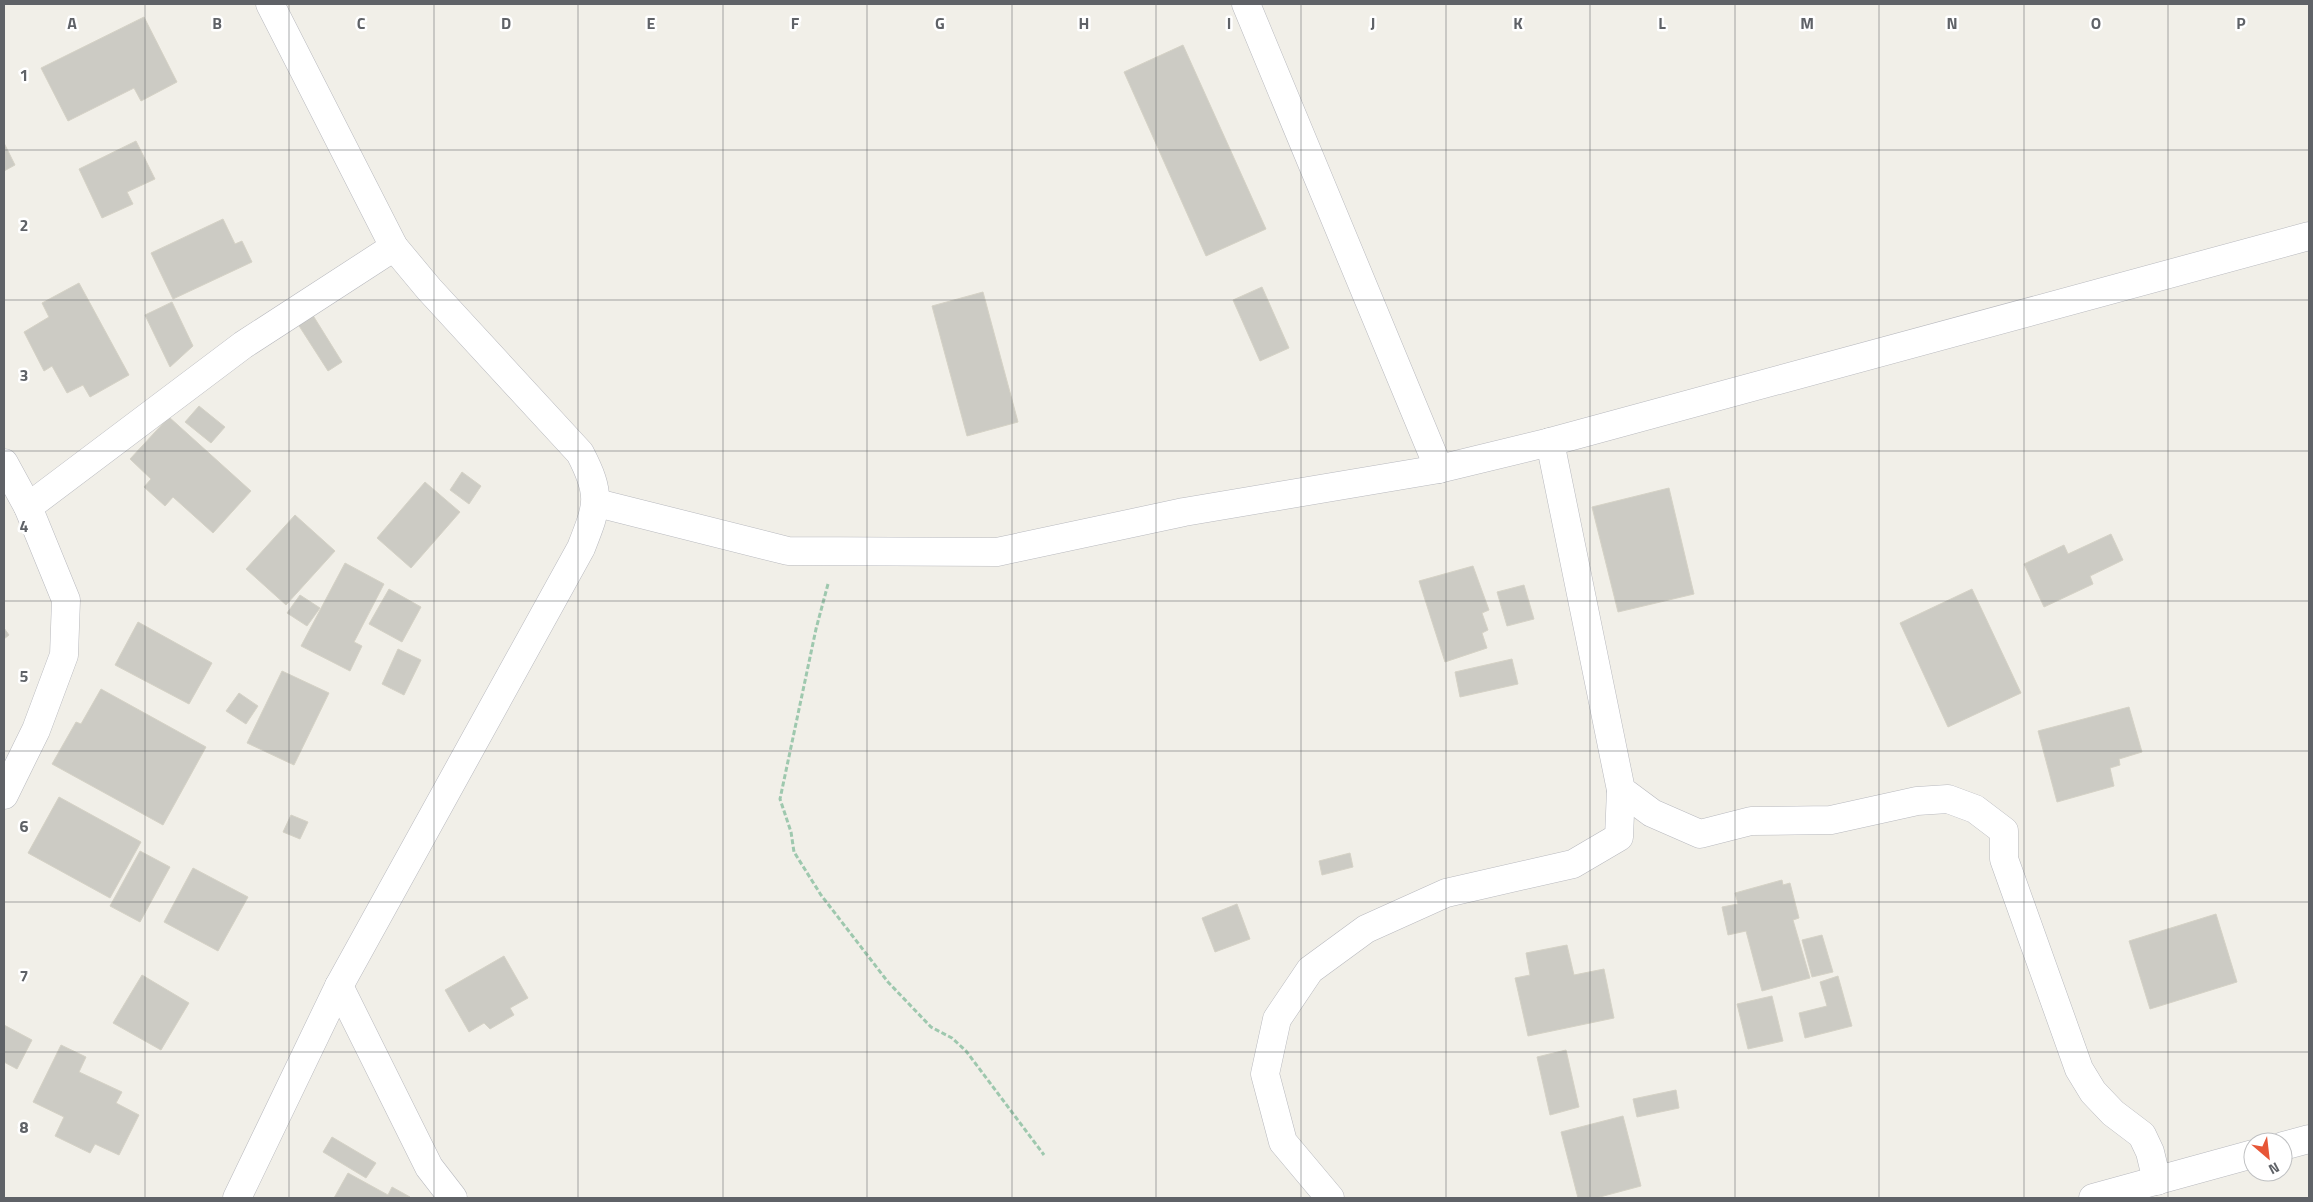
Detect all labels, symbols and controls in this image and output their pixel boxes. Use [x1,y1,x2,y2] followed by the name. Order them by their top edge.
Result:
[67,11,77,35] text: A
[212,11,222,35] text: B
[357,11,366,35] text: C
[501,11,511,35] text: D
[647,11,656,35] text: E
[791,11,800,35] text: F
[935,11,945,35] text: G
[1079,11,1089,35] text: H
[1227,11,1231,35] text: I
[1371,11,1375,35] text: J
[1513,11,1523,35] text: K
[1658,11,1666,35] text: L
[1800,11,1814,35] text: M
[1946,11,1958,35] text: N
[2091,11,2101,35] text: O
[2236,11,2246,35] text: P
[20,63,28,87] text: 1
[20,213,28,237] text: 2
[20,363,28,387] text: 3
[20,514,29,538] text: 4
[20,664,29,688] text: 5
[20,814,29,838] text: 6
[20,964,28,988] text: 7
[20,1115,29,1139] text: 8
[2243,1132,2293,1182] north arrow
[2265,1157,2284,1180] text: N

